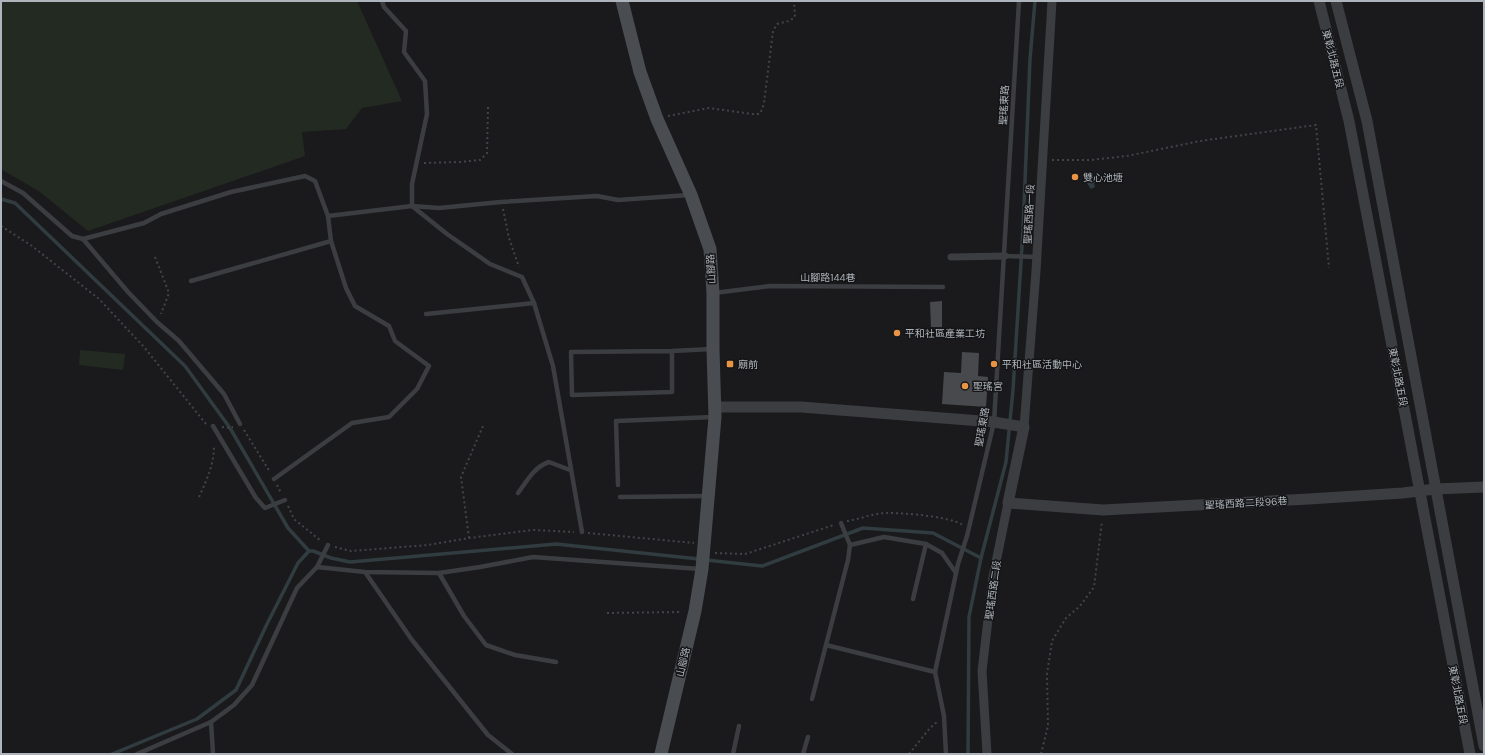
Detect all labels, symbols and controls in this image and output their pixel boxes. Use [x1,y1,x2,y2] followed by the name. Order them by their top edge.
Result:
[1319,28,1347,90] street label: 東彰北路五段
[996,85,1012,125] street label: 聖瑤東路
[1083,171,1123,184] place label: 雙心池塘
[1070,172,1080,182] marker: 雙心池塘
[1021,184,1037,244] street label: 聖瑤西路一段
[703,254,719,284] street label: 山腳路
[800,271,856,284] street label: 山腳路144巷
[905,327,985,340] place label: 平和社區產業工坊
[892,328,902,338] marker: 平和社區產業工坊
[1386,346,1410,408] street label: 東彰北路五段
[738,358,758,371] place label: 廟前
[1002,358,1082,371] place label: 平和社區活動中心
[725,359,735,369] marker: 廟前
[989,359,999,369] marker: 平和社區活動中心
[973,380,1003,393] place label: 聖瑤宮
[960,381,970,391] marker: 聖瑤宮
[972,406,992,448] street label: 聖瑤東路
[1204,494,1288,512] street label: 聖瑤西路二段96巷
[982,559,1004,621] street label: 聖瑤西路二段
[673,646,693,678] street label: 山腳路
[1446,664,1470,726] street label: 東彰北路五段

